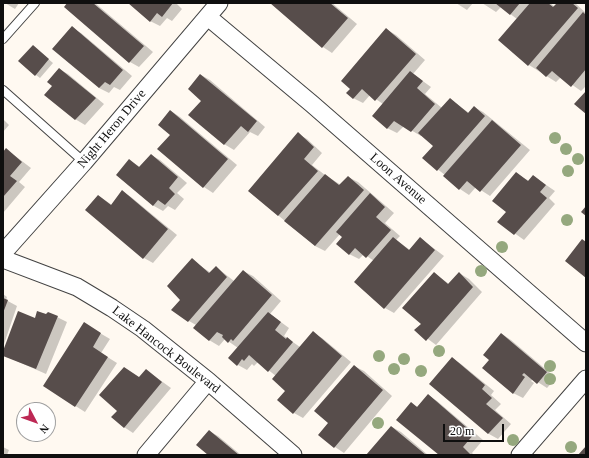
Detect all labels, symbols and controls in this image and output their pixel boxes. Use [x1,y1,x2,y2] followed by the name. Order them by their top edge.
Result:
[74,86,150,172] street label: Night Heron Drive
[366,150,430,208] street label: Loon Avenue
[109,303,223,397] street label: Lake Hancock Boulevard
[16,402,56,442] north arrow
[445,416,506,442] scale bar
[37,422,51,436] text: N
[450,424,474,438] text: 20 m

